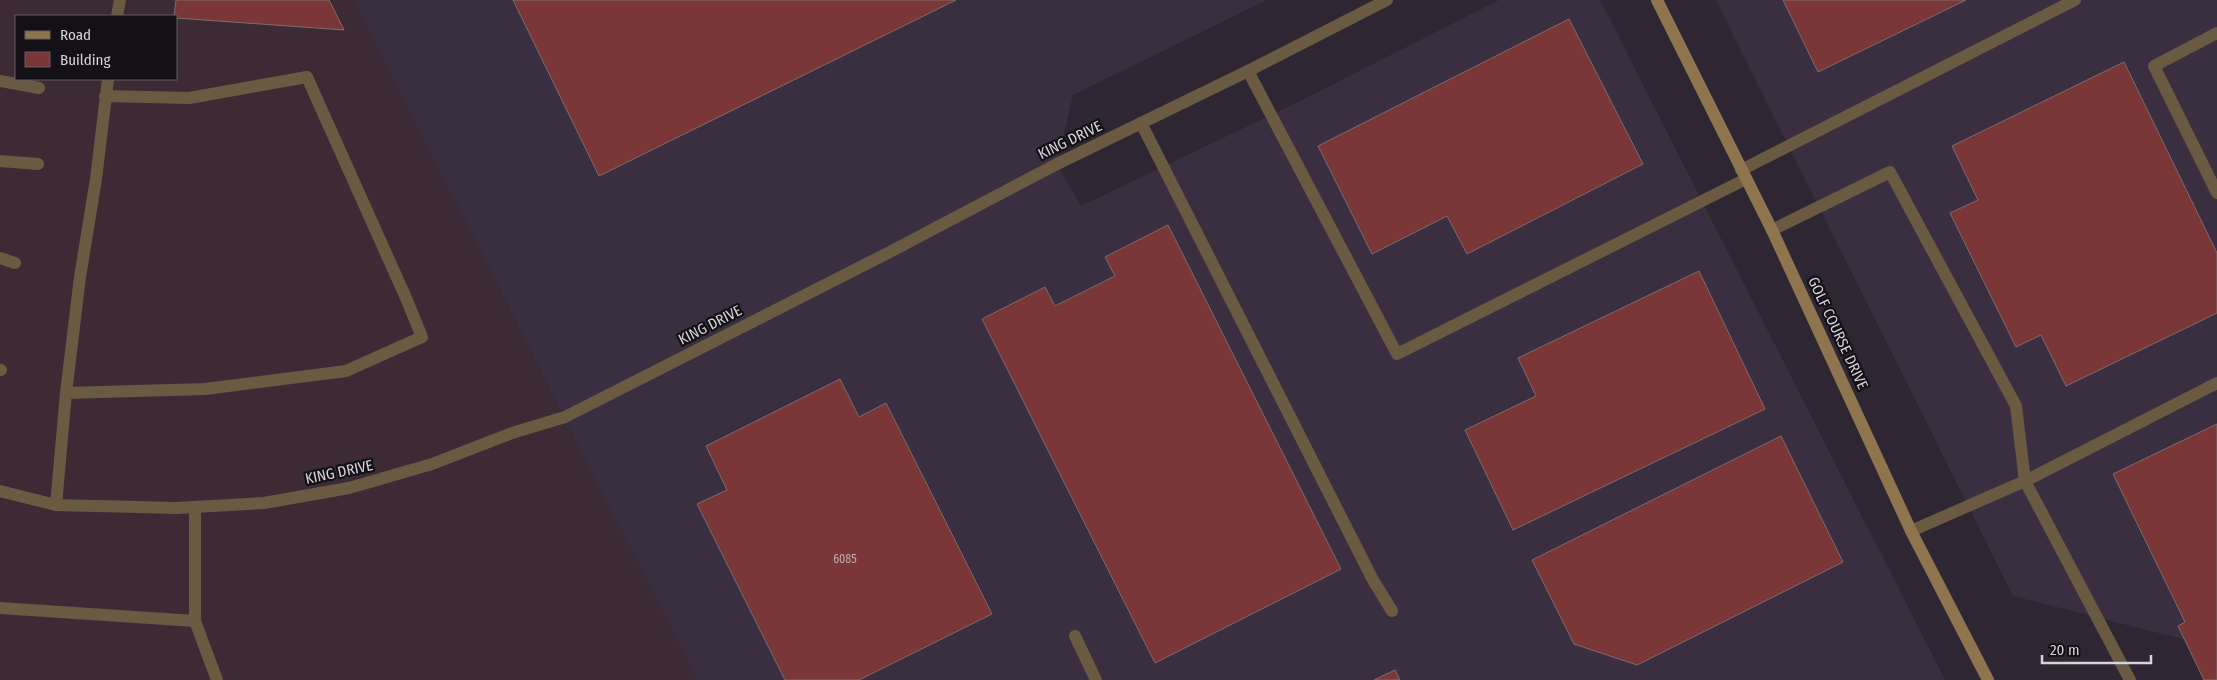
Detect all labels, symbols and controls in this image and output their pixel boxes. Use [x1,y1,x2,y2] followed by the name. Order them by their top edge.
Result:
[15,15,178,80] legend
[60,26,91,44] text: Road
[60,51,111,69] text: Building
[1035,117,1105,163] street label: KING DRIVE
[1804,274,1872,392] street label: GOLF COURSE DRIVE
[675,301,745,349] street label: KING DRIVE
[304,456,374,488] street label: KING DRIVE
[833,552,857,566] house number: 6085
[2042,632,2151,664] scale bar
[2050,641,2080,659] text: 20 m

